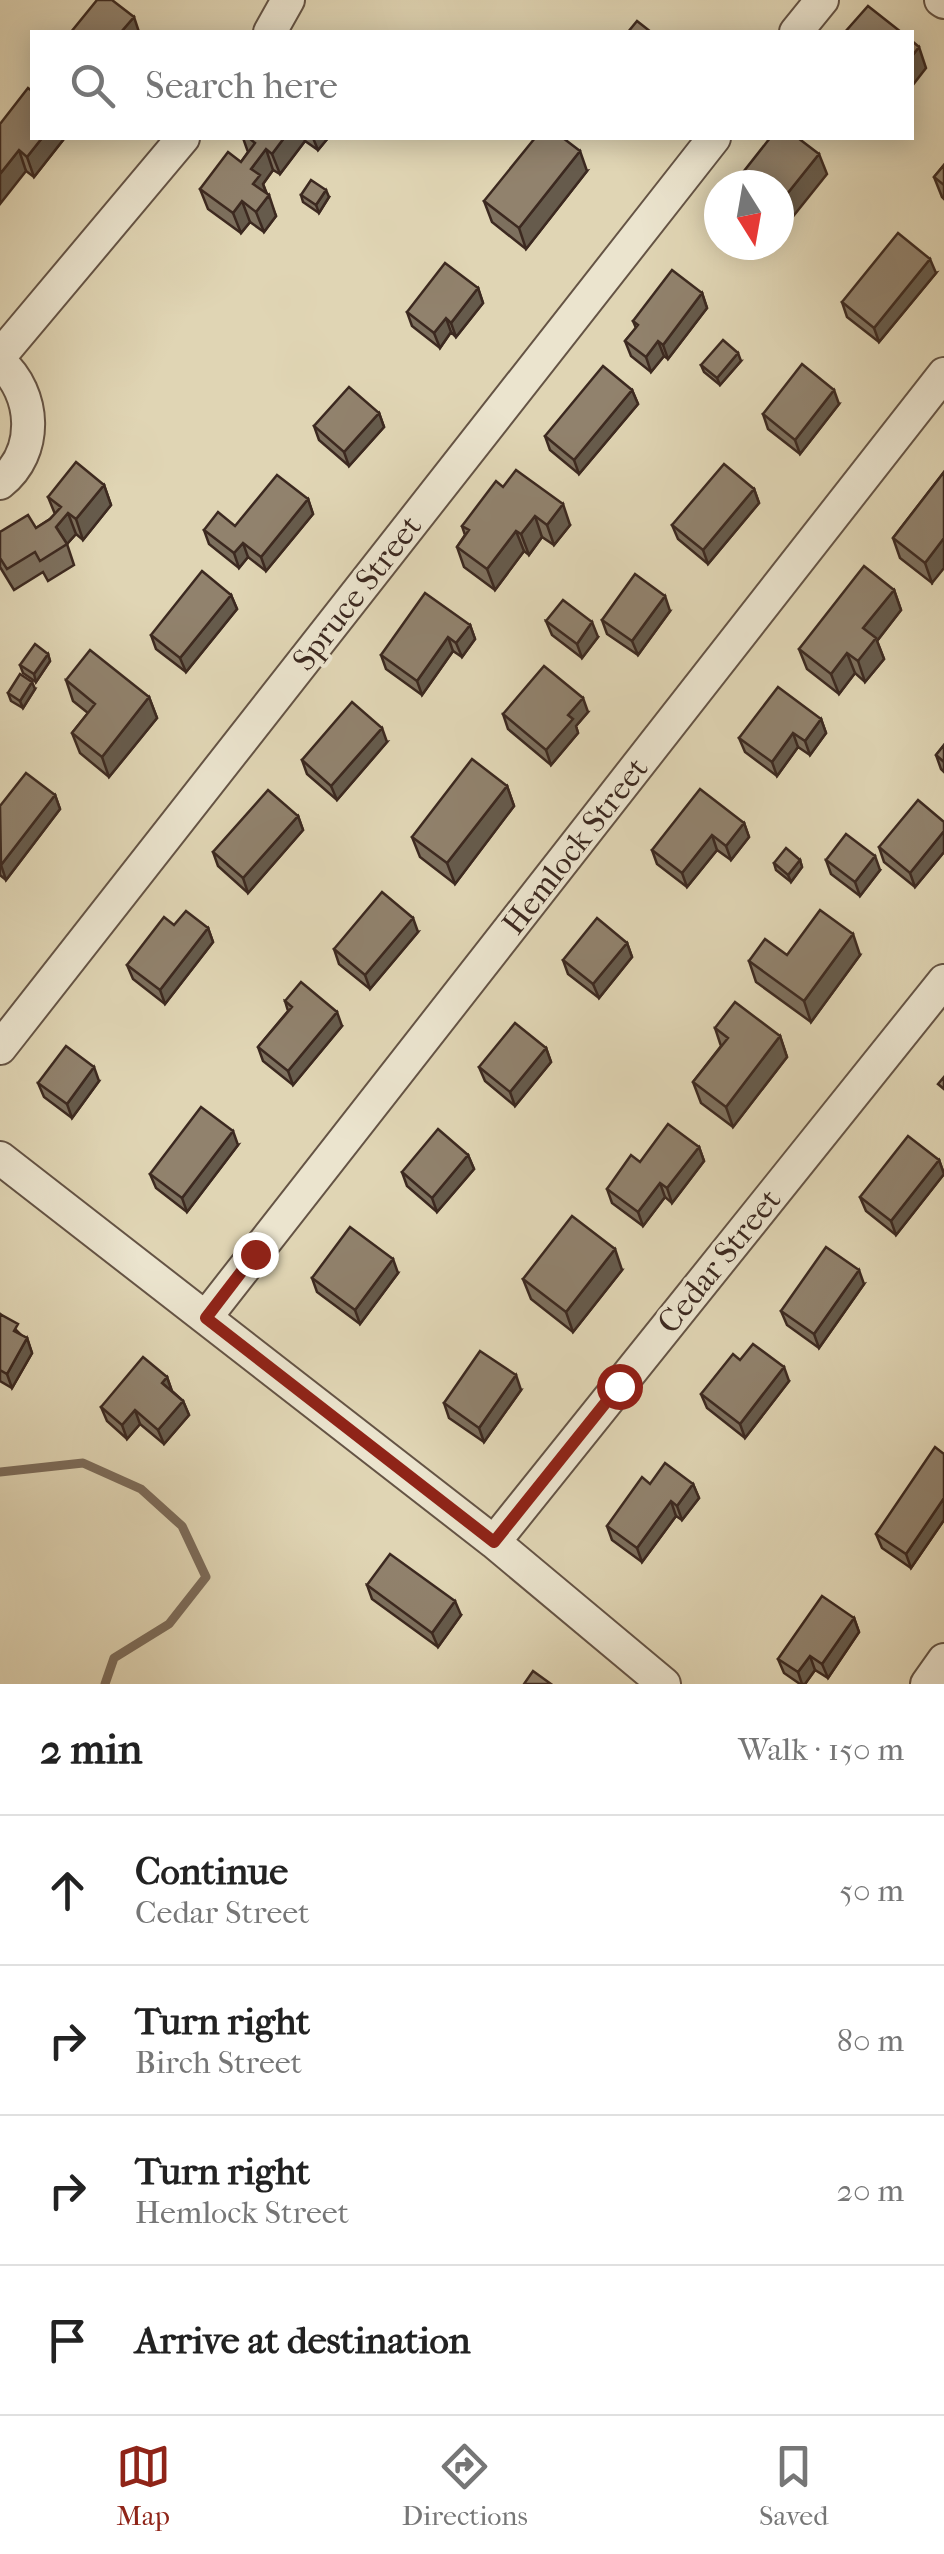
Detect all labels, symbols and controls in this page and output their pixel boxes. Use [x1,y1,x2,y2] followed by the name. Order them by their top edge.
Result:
[30,30,914,140] search box
[65,58,120,113] icon: search
[145,63,338,108] text: Search here
[704,170,794,260] north arrow
[285,508,429,678] street label: Spruce Street
[495,750,656,942] street label: Hemlock Street
[650,1181,789,1340] street label: Cedar Street
[233,1232,279,1278] route end
[597,1364,643,1410] route start
[40,1725,142,1774] text: 2 min
[738,1731,904,1768] text: Walk · 150 m
[135,1849,288,1894] text: Continue
[40,1863,95,1918] icon: ahead
[839,1872,904,1909] text: 50 m
[135,1894,310,1931] text: Cedar Street
[135,1999,310,2044] text: Turn right
[40,2013,95,2068] icon: right
[837,2022,904,2059] text: 80 m
[135,2044,302,2081] text: Birch Street
[135,2149,310,2194] text: Turn right
[40,2163,95,2218] icon: right
[836,2172,904,2209] text: 20 m
[135,2194,349,2231] text: Hemlock Street
[40,2313,95,2368] icon: arrive
[135,2318,471,2363] text: Arrive at destination
[116,2439,171,2532] tab: Map
[402,2439,528,2532] tab: Directions
[759,2439,828,2532] tab: Saved

